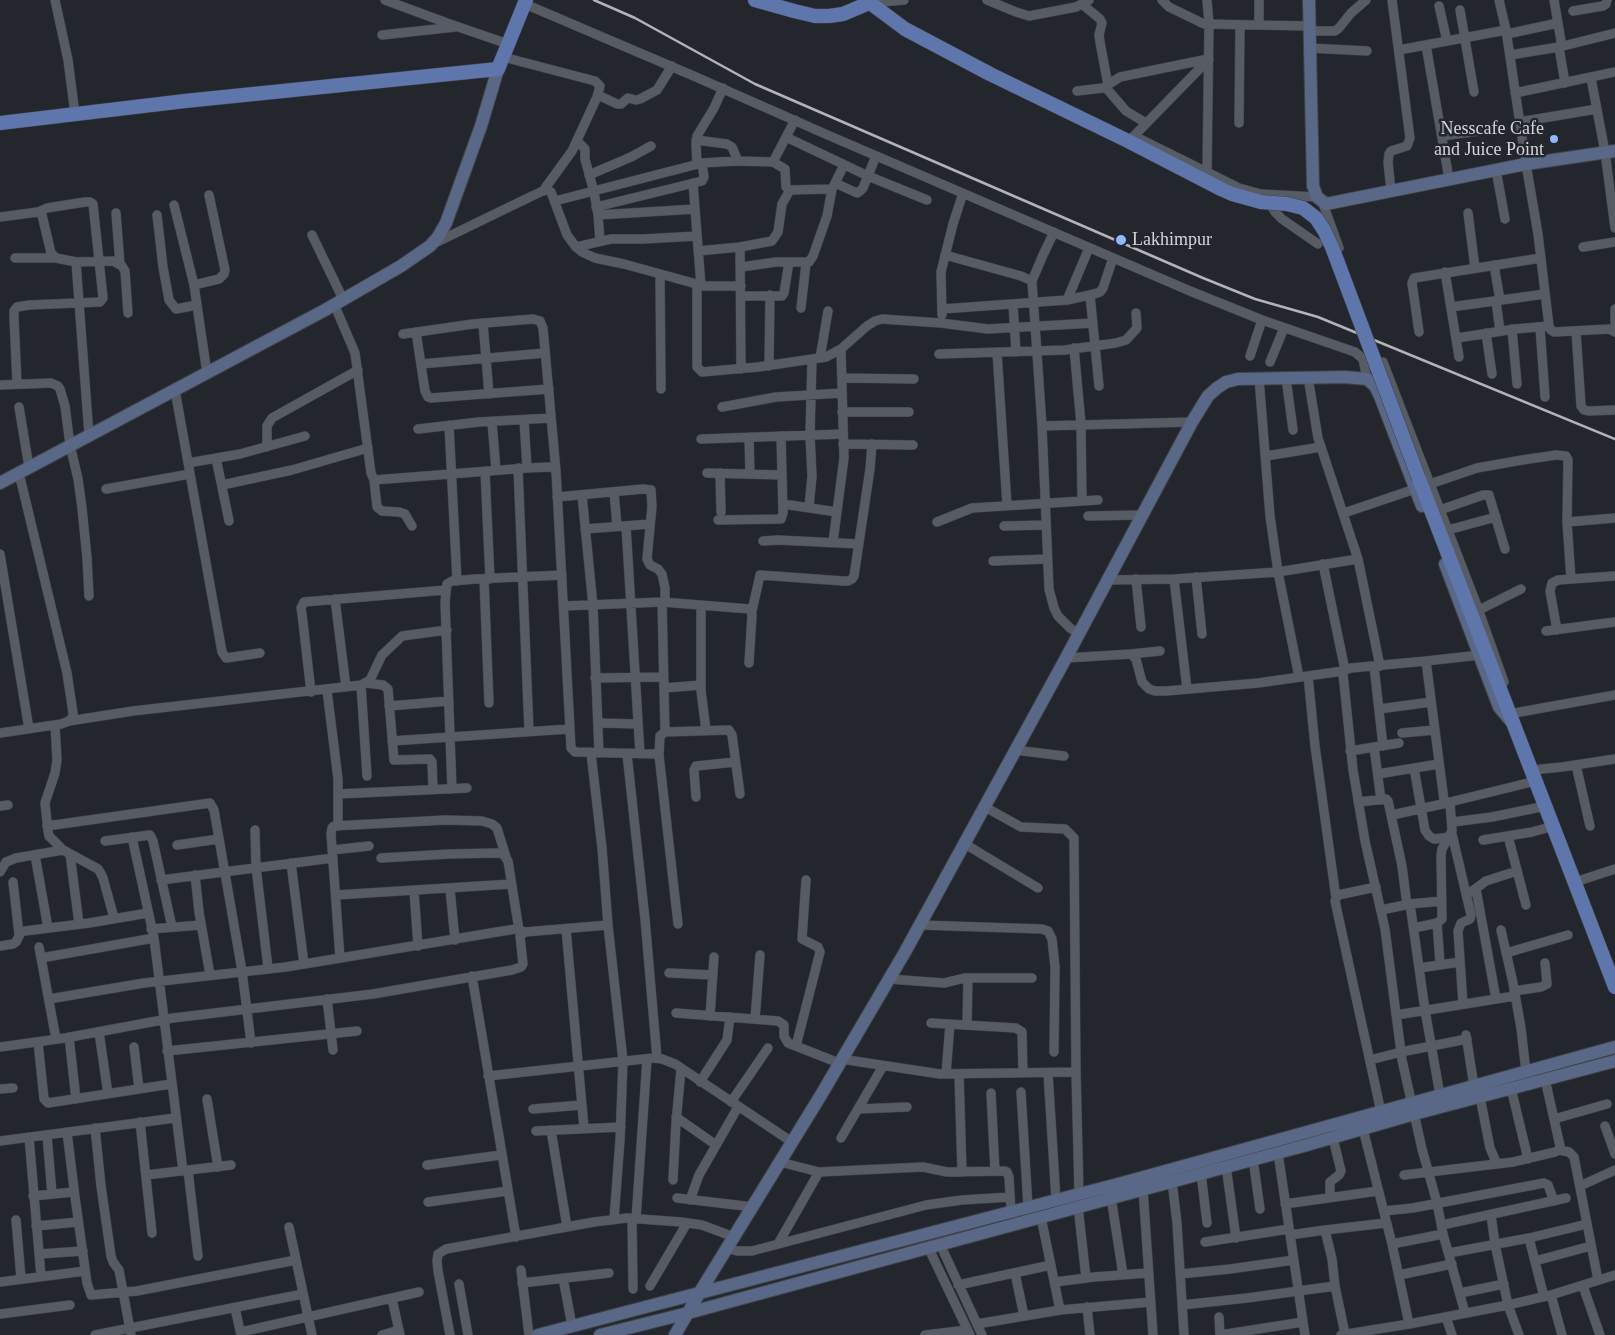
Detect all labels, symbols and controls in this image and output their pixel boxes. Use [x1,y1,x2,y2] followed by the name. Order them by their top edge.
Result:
[1434,118,1544,160] place label: Nesscafe Cafe and Juice Point
[1548,133,1560,145] marker: Nesscafe Cafe and Juice Point
[1132,229,1212,251] place label: Lakhimpur
[1114,233,1128,247] marker: Lakhimpur

